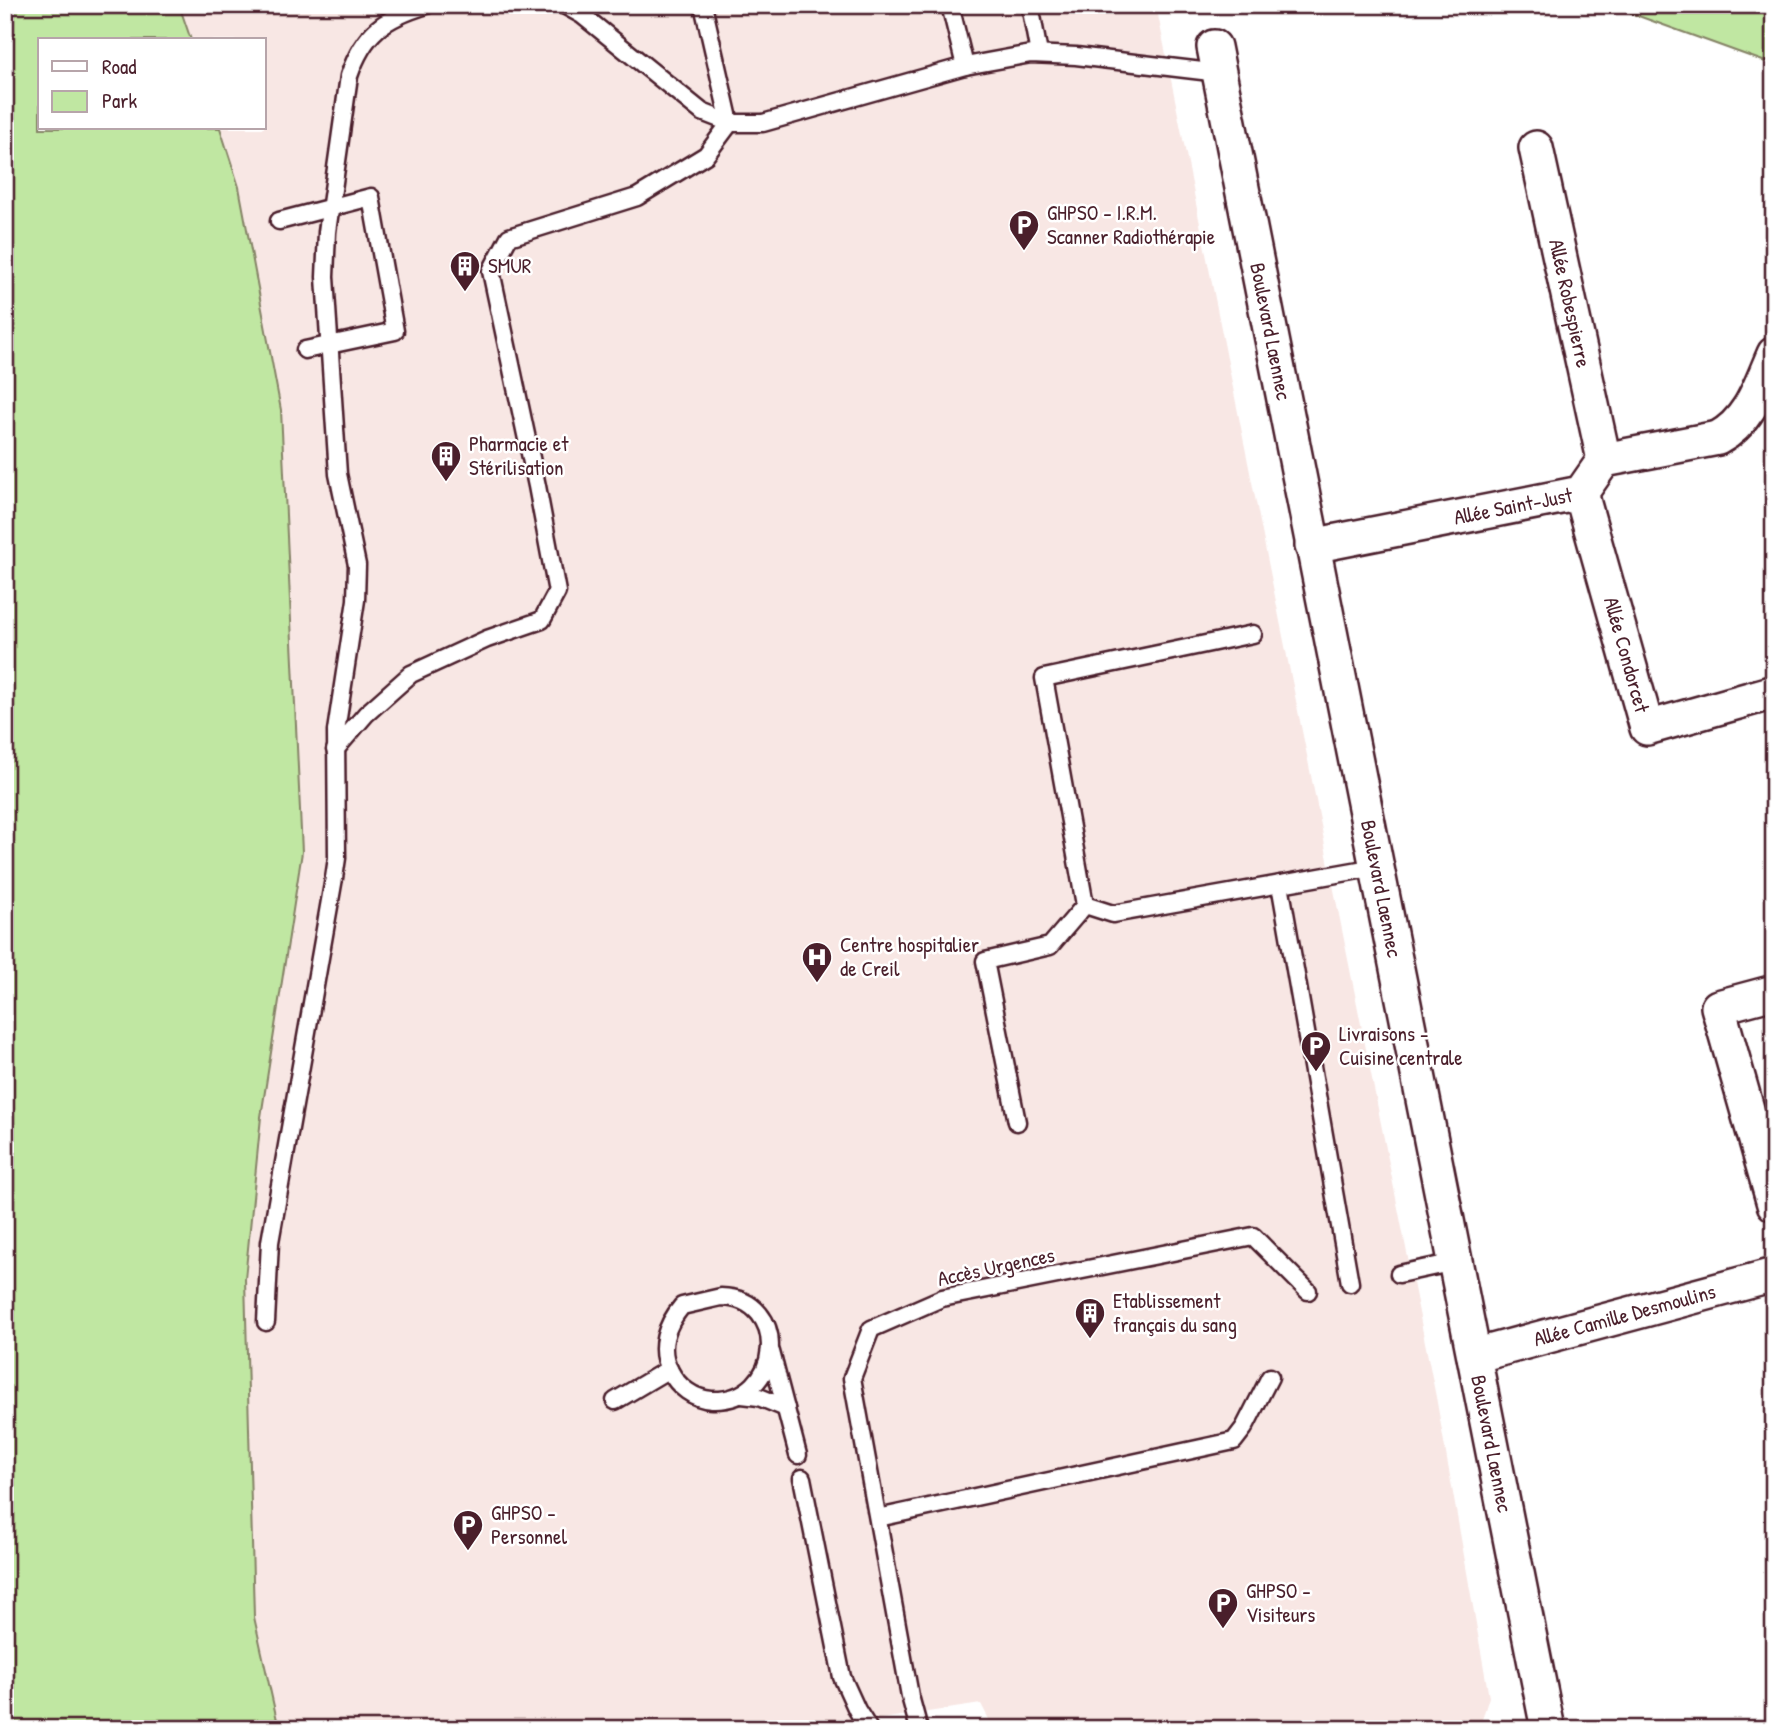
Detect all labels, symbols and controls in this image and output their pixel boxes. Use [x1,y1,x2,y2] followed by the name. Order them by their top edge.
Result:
[38,38,266,130] legend
[102,52,136,81] text: Road
[102,86,137,115] text: Park
[1047,198,1215,251] place label: GHPSO - I.R.M. Scanner Radiothérapie
[1007,208,1041,252] parking icon: GHPSO - I.R.M. Scanner Radiothérapie
[1542,236,1598,370] street label: Allée Robespierre
[448,249,482,293] building icon: SMUR
[488,251,531,280] place label: SMUR
[1243,260,1299,403] street label: Boulevard Laennec
[469,429,569,482] place label: Pharmacie et Stérilisation
[429,439,463,483] building icon: Pharmacie et Stérilisation
[1451,480,1576,532] street label: Allée Saint-Just
[1597,593,1657,716] street label: Allée Condorcet
[1354,817,1410,960] street label: Boulevard Laennec
[840,930,979,983] place label: Centre hospitalier de Creil
[800,940,834,984] hospital icon: Centre hospitalier de Creil
[1339,1019,1463,1072] place label: Livraisons - Cuisine centrale
[1299,1029,1333,1073] parking icon: Livraisons - Cuisine centrale
[935,1240,1057,1293] street label: Accès Urgences
[1530,1276,1719,1353] street label: Allée Camille Desmoulins
[1113,1286,1237,1339] place label: Etablissement français du sang
[1073,1296,1107,1340] building icon: Etablissement français du sang
[1464,1373,1520,1516] street label: Boulevard Laennec
[491,1498,567,1551] place label: GHPSO - Personnel
[451,1508,485,1552] parking icon: GHPSO - Personnel
[1246,1576,1315,1629] place label: GHPSO - Visiteurs
[1206,1586,1240,1630] parking icon: GHPSO - Visiteurs

